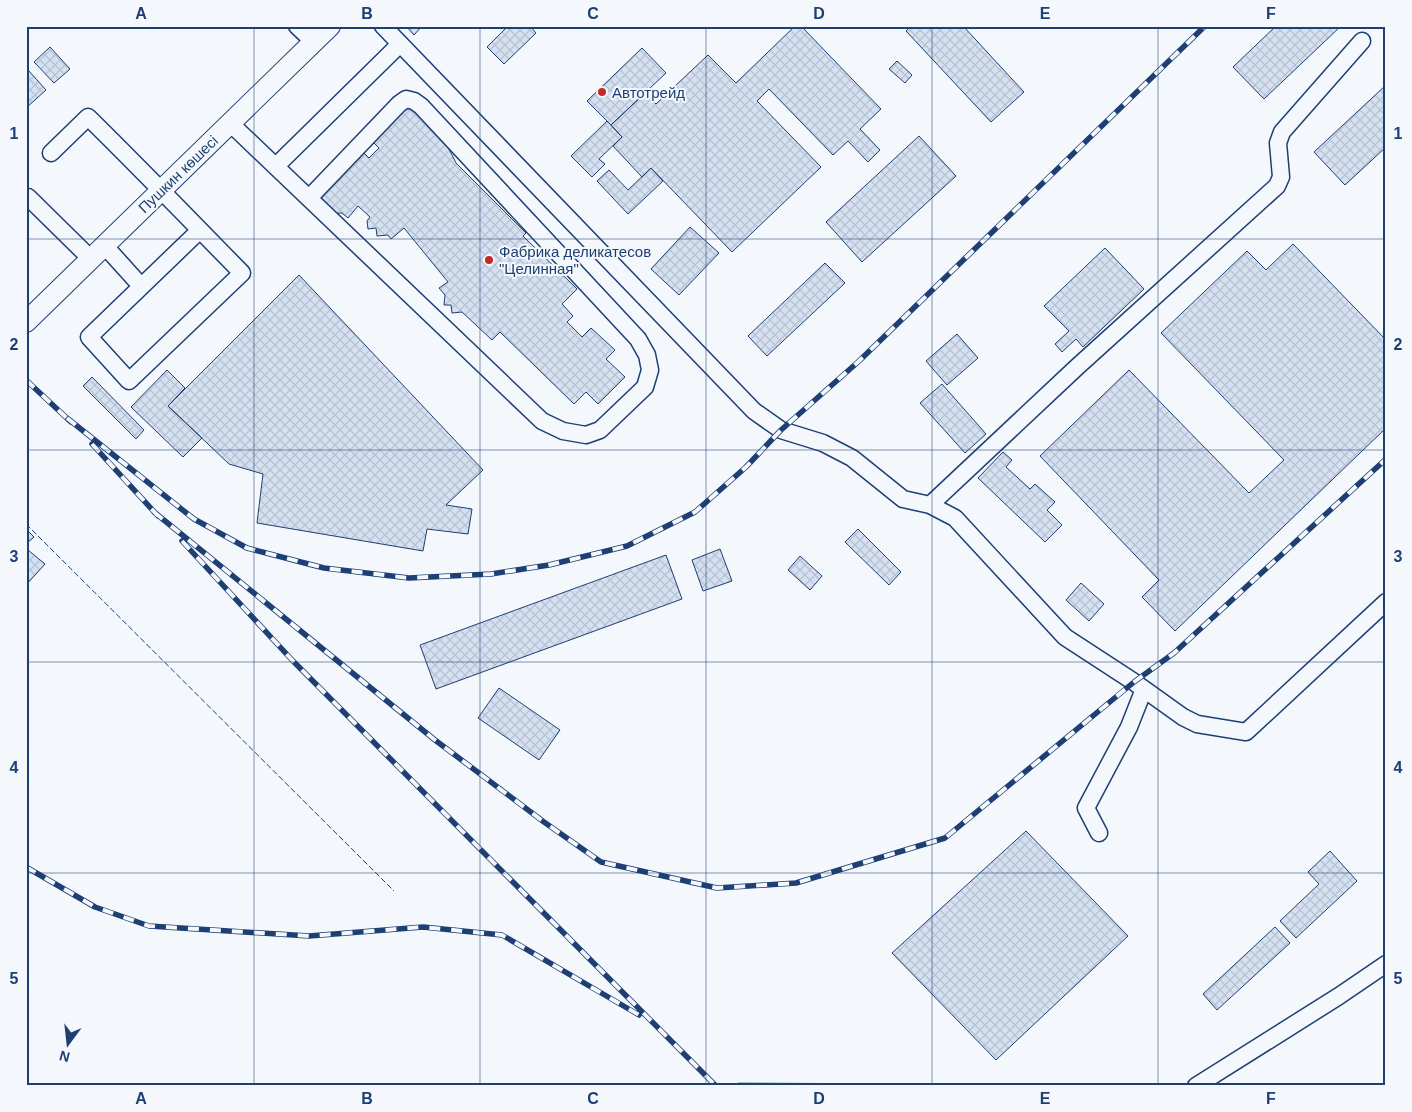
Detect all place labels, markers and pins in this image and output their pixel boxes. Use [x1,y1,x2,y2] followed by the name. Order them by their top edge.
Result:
[612,84,685,101] place label: Автотрейд
[596,86,608,98] marker: Автотрейд
[499,243,651,277] place label: Фабрика деликатесов "Целинная"
[483,254,495,266] marker: Фабрика деликатесов "Целинная"

